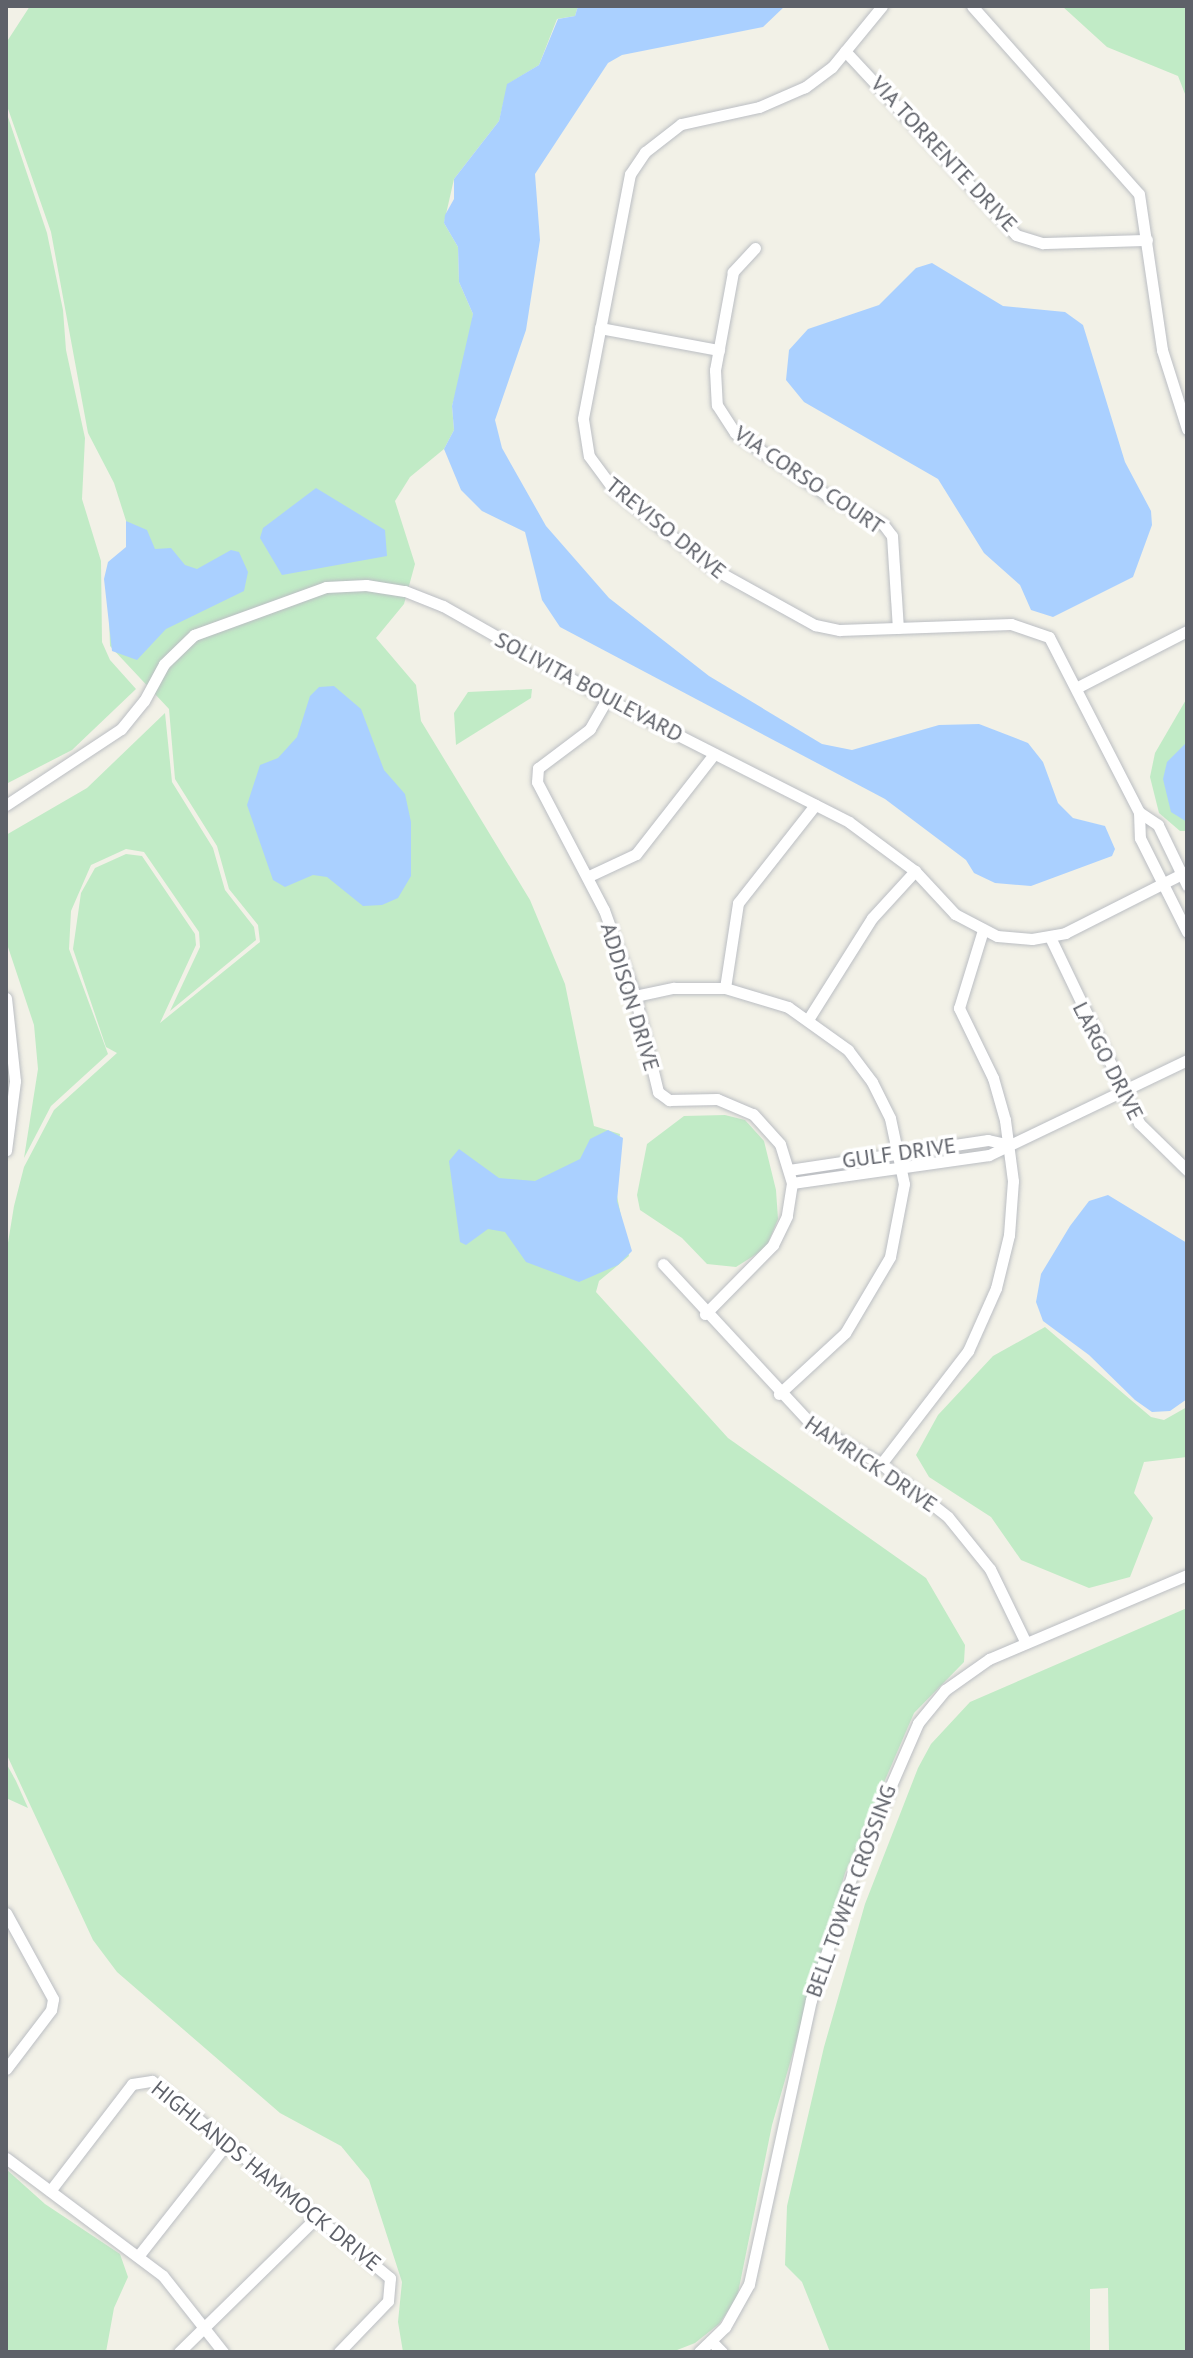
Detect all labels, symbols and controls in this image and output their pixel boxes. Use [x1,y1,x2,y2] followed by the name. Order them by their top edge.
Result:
[865,70,1023,238] street label: VIA TORRENTE DRIVE
[729,420,889,540] street label: VIA CORSO COURT
[601,472,731,584] street label: TREVISO DRIVE
[490,626,688,748] street label: SOLIVITA BOULEVARD
[595,920,665,1074] street label: ADDISON DRIVE
[1067,998,1149,1124] street label: LARGO DRIVE
[840,1132,958,1174] street label: GULF DRIVE
[800,1410,942,1518] street label: HAMRICK DRIVE
[800,1780,902,2002] street label: BELL TOWER CROSSING
[146,2075,386,2277] street label: HIGHLANDS HAMMOCK DRIVE

